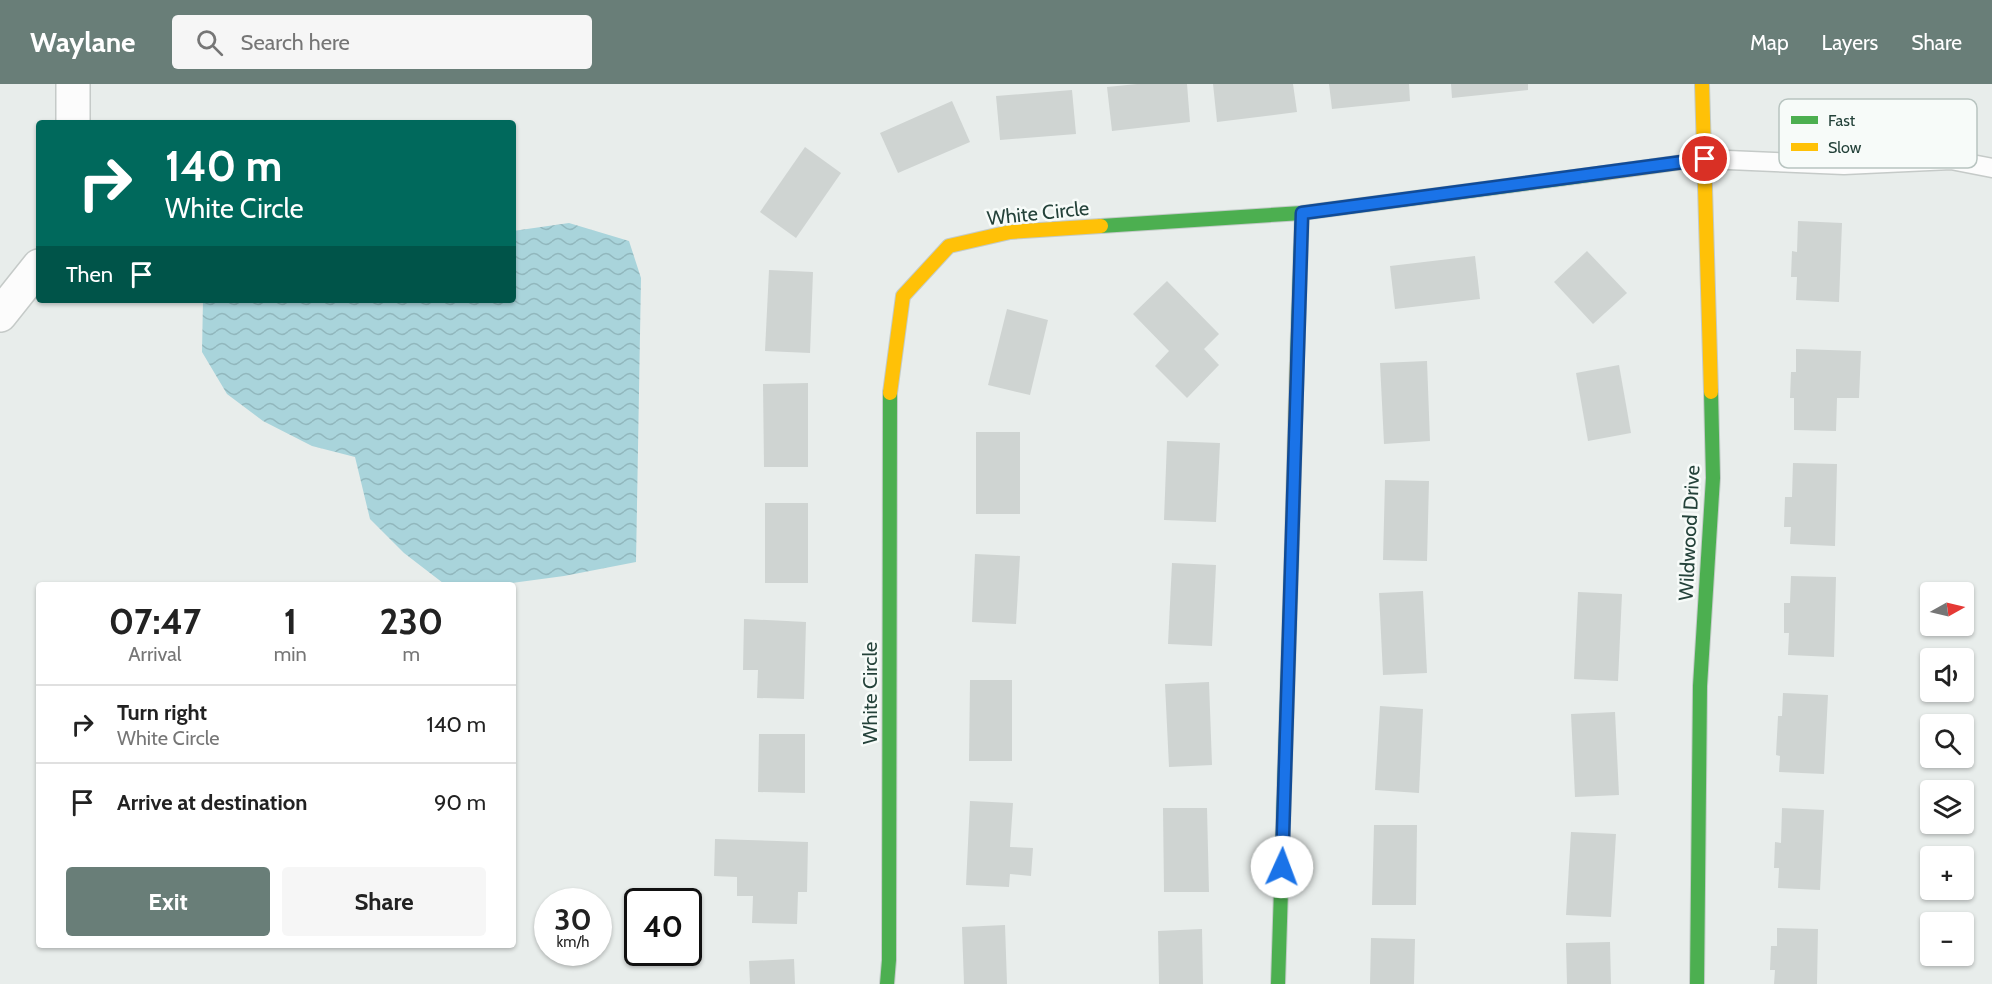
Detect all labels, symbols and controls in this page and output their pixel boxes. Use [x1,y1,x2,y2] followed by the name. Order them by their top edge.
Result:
[172,15,592,69] search box
[30,25,136,59] text: Waylane
[193,26,226,59] icon: search
[241,29,350,56] text: Search here
[1750,30,1789,55] text: Map
[1822,30,1878,55] text: Layers
[1911,30,1962,55] text: Share
[1779,99,1977,168] legend
[1828,111,1856,130] text: Fast
[1679,133,1730,184] pin
[1828,138,1862,157] text: Slow
[165,140,282,192] text: 140 m
[1688,142,1721,175] icon: arrive
[66,144,144,222] icon: right
[165,192,303,225] text: White Circle
[986,196,1090,230] street label: White Circle
[125,258,158,291] icon: arrive
[66,261,113,288] text: Then
[1673,465,1705,601] street label: Wildwood Drive
[1920,582,1974,636] north arrow
[1920,582,1974,966] map controls
[109,599,201,643] text: 07:47
[284,599,297,643] text: 1
[379,599,443,643] text: 230
[128,642,182,666] text: Arrival
[274,642,307,666] text: min
[403,642,420,666] text: m
[858,642,882,744] street label: White Circle
[1920,648,1974,702] button: sound
[117,699,207,726] text: Turn right
[66,708,99,741] icon: right
[427,711,486,738] text: 140 m
[1920,714,1974,768] button: search
[117,726,220,750] text: White Circle
[1920,780,1974,834] button: layers
[66,786,99,819] icon: arrive
[117,789,307,816] text: Arrive at destination
[434,789,486,816] text: 90 m
[1250,835,1314,899] position arrow
[1920,846,1974,900] button: +
[66,867,270,936] button: Exit
[282,867,486,936] button: Share
[624,888,702,966] speed limit sign: 40
[554,901,592,938] text: 30
[1920,912,1974,966] button: −
[557,933,589,951] text: km/h

